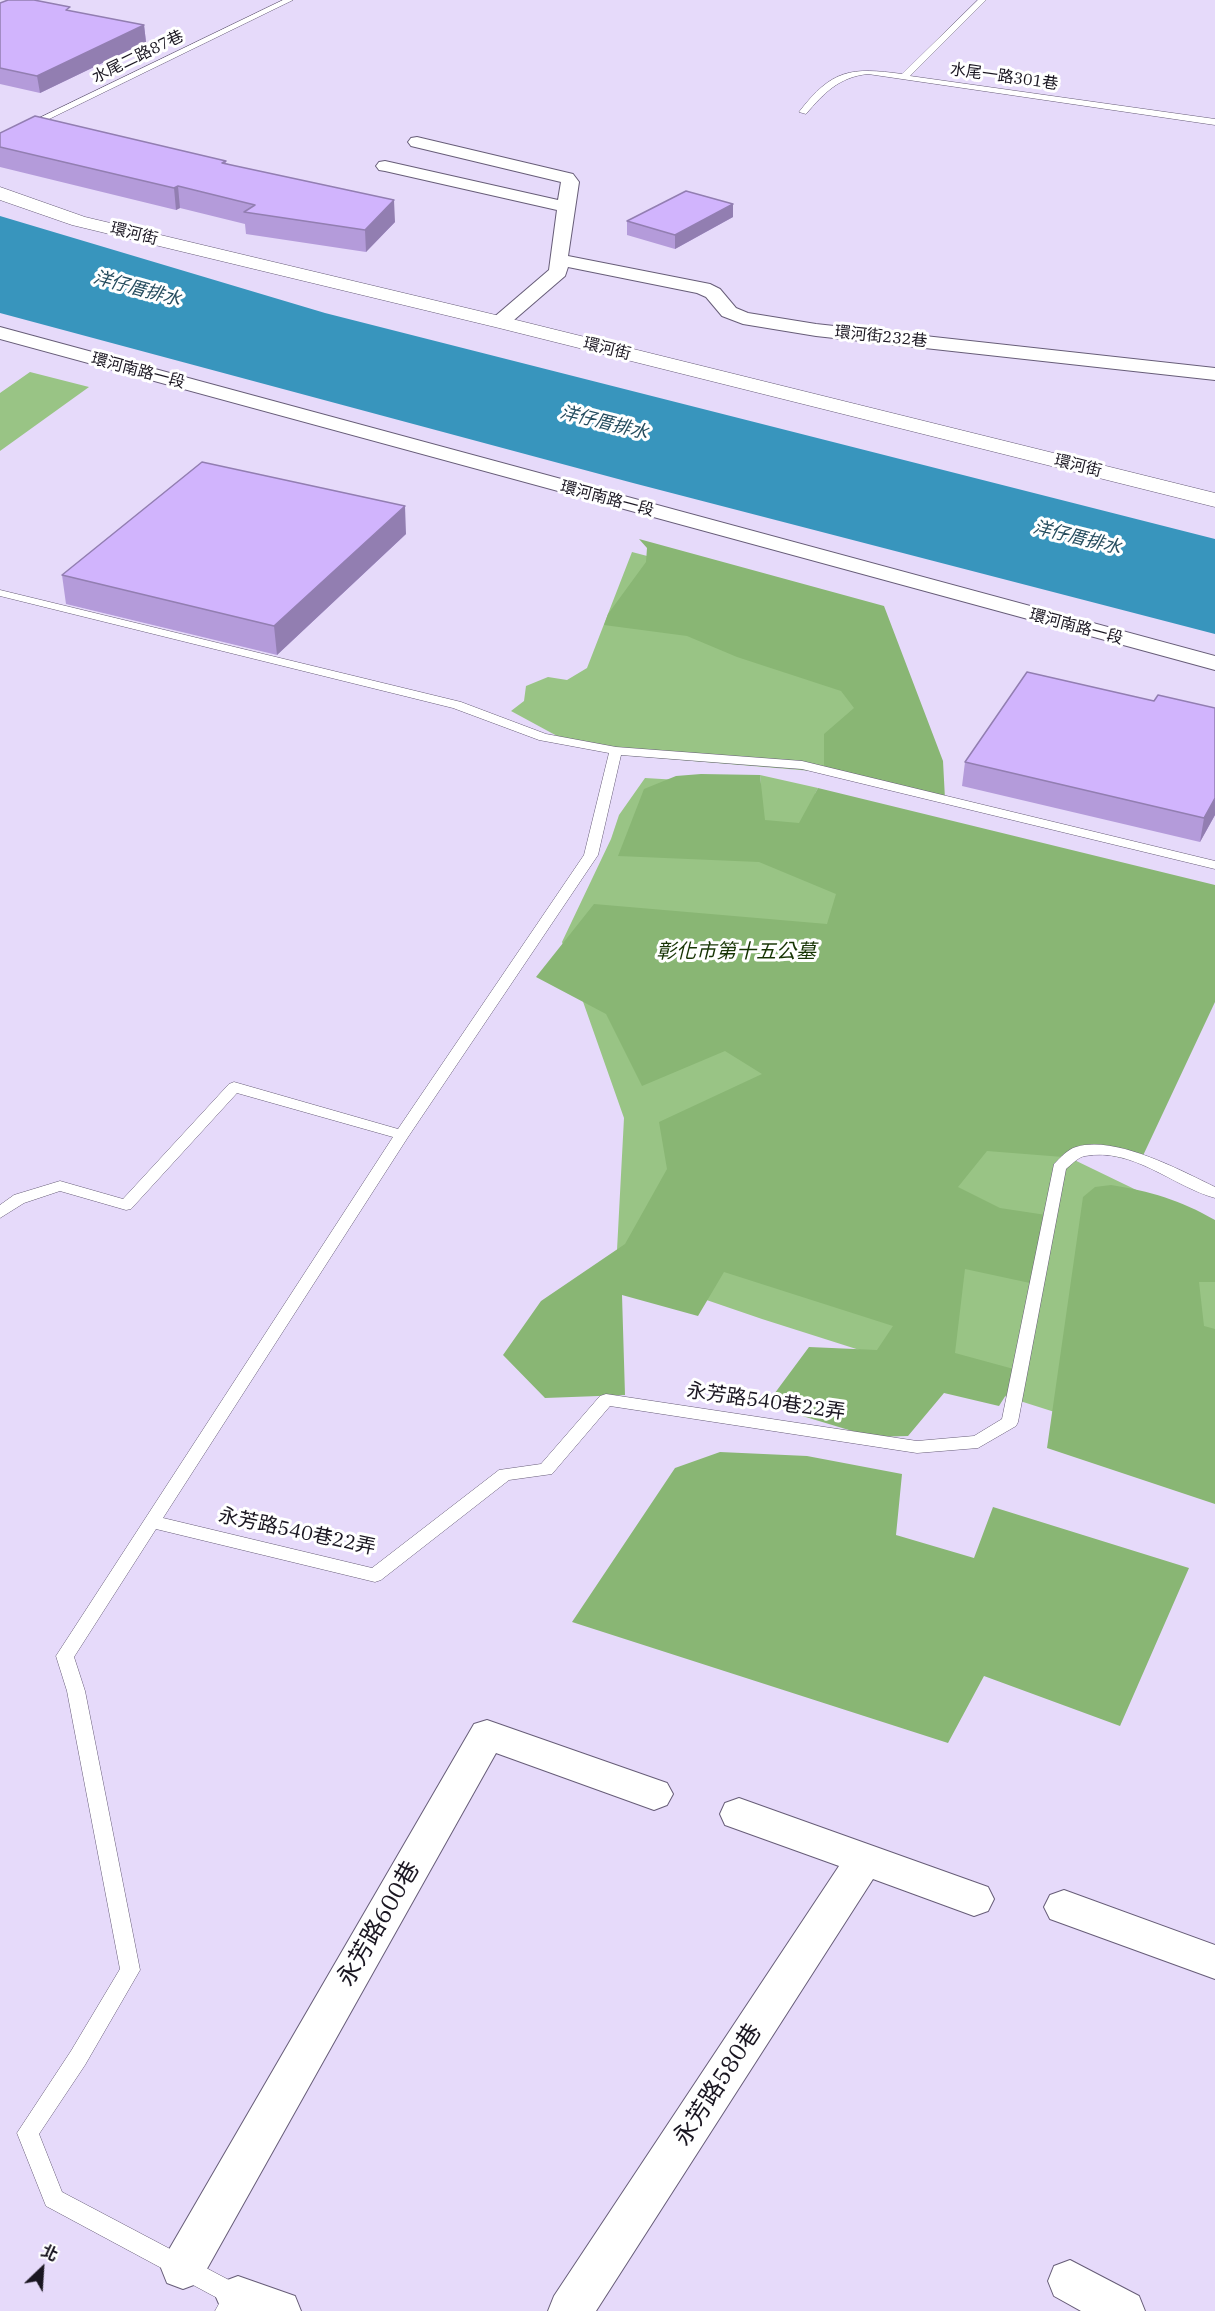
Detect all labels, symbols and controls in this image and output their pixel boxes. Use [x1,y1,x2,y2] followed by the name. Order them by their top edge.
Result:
[89,27,187,87] street label: 水尾二路87巷
[949,60,1059,94] street label: 水尾一路301巷
[108,219,160,249] street label: 環河街
[91,267,183,311] water label: 洋仔厝排水
[834,323,928,351] street label: 環河街232巷
[581,334,633,364] street label: 環河街
[89,349,187,393] street label: 環河南路一段
[558,402,650,444] water label: 洋仔厝排水
[1052,451,1104,481] street label: 環河街
[558,477,656,521] street label: 環河南路一段
[1031,517,1123,559] water label: 洋仔厝排水
[1027,605,1125,649] street label: 環河南路一段
[656,940,816,964] park label: 彰化市第十五公墓
[685,1379,847,1425] street label: 永芳路540巷22弄
[216,1504,378,1560] street label: 永芳路540巷22弄
[332,1857,426,1991] street label: 永芳路600巷
[668,2019,768,2151] street label: 永芳路580巷
[12,2239,72,2299] north arrow
[38,2240,61,2265] text: 北

